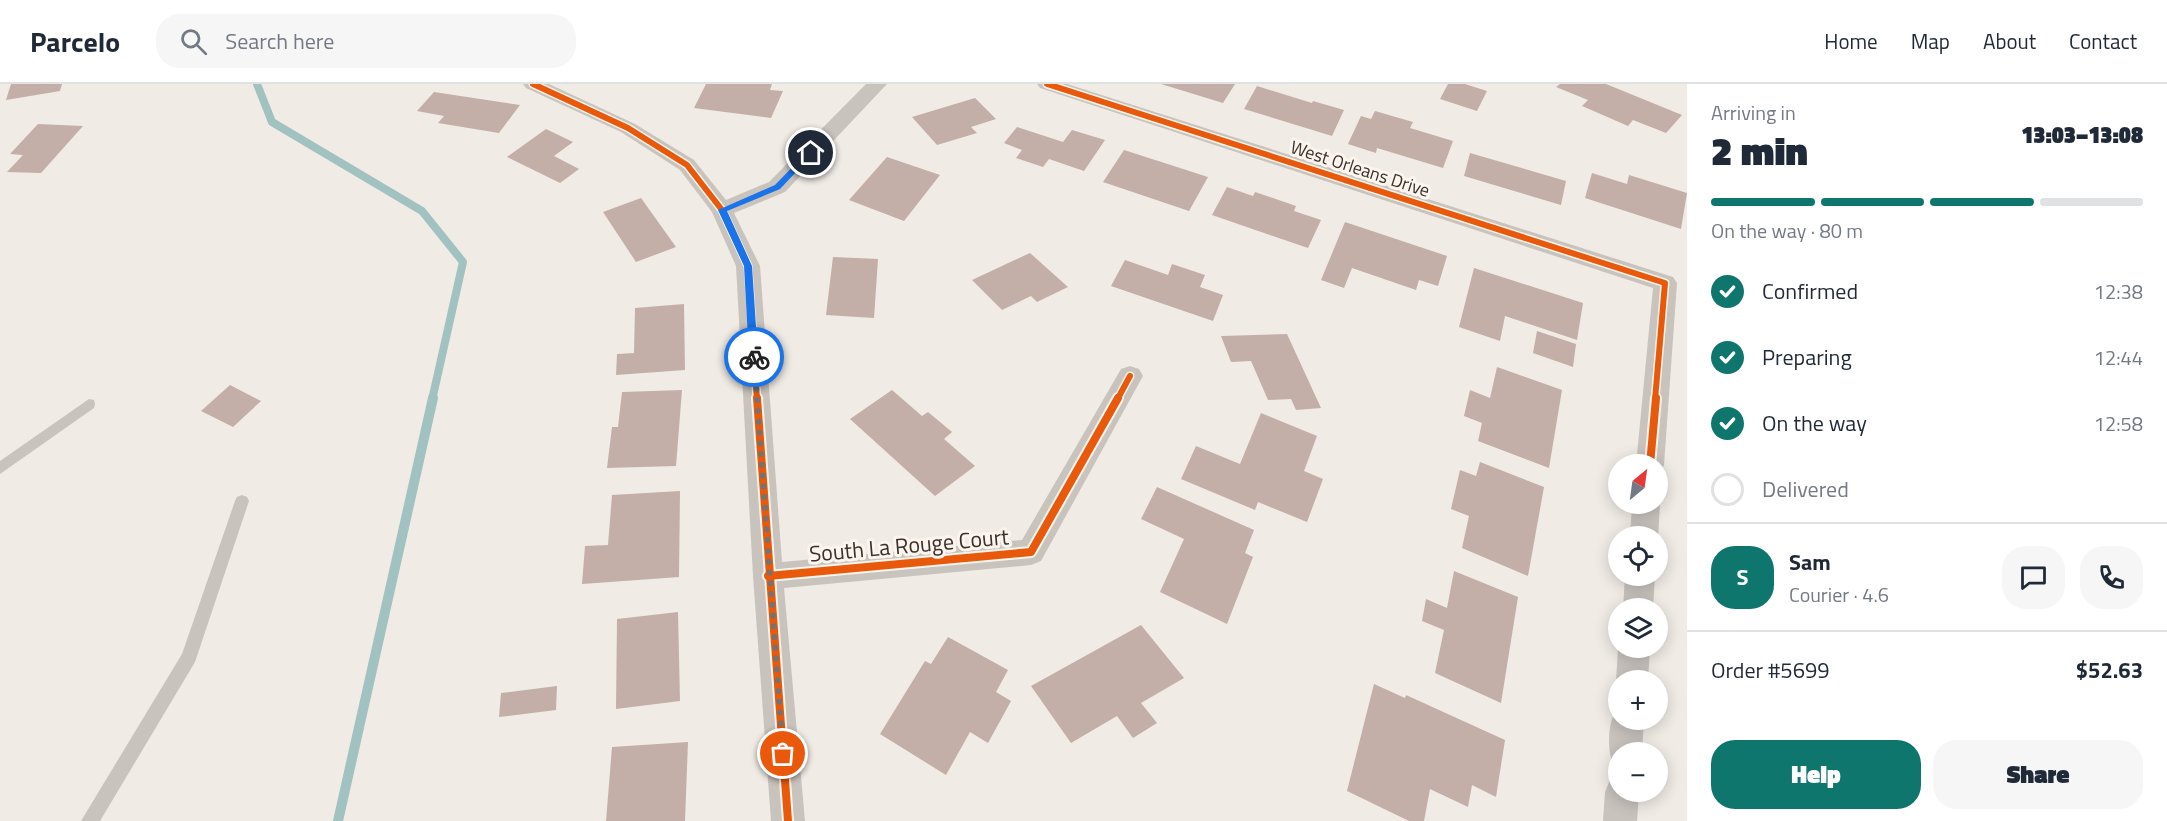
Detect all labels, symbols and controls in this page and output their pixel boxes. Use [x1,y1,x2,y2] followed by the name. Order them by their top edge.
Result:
[156,14,576,68] search box
[30,20,120,63] text: Parcelo
[225,24,334,58] text: Search here
[177,25,210,58] icon: search
[1824,25,1878,57] text: Home
[1911,25,1950,57] text: Map
[1983,25,2036,57] text: About
[2069,25,2137,57] text: Contact
[1711,97,1796,128] text: Arriving in
[2021,118,2143,152] text: 13:03–13:08
[1711,121,1808,180] text: 2 min
[785,127,836,178] pin
[1287,133,1433,204] street label: West Orleans Drive
[794,136,827,169] icon: home
[1711,215,1863,246] text: On the way · 80 m
[1762,274,1858,308] text: Confirmed
[1711,275,1744,308] icon: check
[2094,276,2143,307] text: 12:38
[724,327,784,387] courier
[1762,340,1852,374] text: Preparing
[738,341,771,374] icon: bike
[1711,341,1744,374] icon: check
[2094,342,2143,373] text: 12:44
[1762,406,1867,440] text: On the way
[1711,407,1744,440] icon: check
[2094,408,2143,439] text: 12:58
[1608,454,1668,514] north arrow
[1608,454,1668,802] map controls
[1762,472,1849,506] text: Delivered
[808,519,1011,571] street label: South La Rouge Court
[1608,526,1668,586] button: locate
[1789,545,1831,579] text: Sam
[2002,546,2065,609] button: chat
[2080,546,2143,609] button: phone
[1737,560,1748,594] text: S
[1789,579,1889,610] text: Courier · 4.6
[1608,598,1668,658] button: layers
[1711,653,1830,687] text: Order #5699
[2076,653,2143,687] text: $52.63
[1608,670,1668,730] button: +
[757,728,808,779] pin
[766,737,799,770] icon: bag
[1711,740,1921,809] button: Help
[1933,740,2143,809] button: Share
[1608,742,1668,802] button: −

